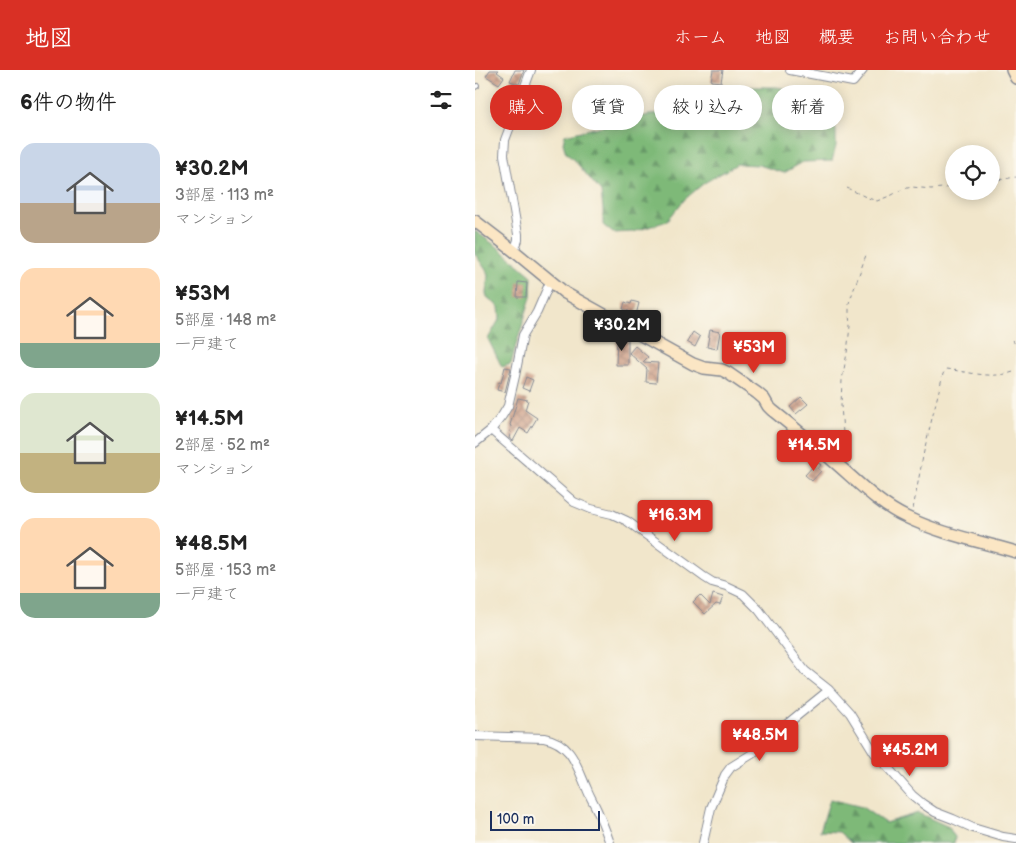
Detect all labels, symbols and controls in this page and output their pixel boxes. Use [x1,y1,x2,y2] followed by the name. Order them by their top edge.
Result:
[25,24,73,53] text: 地図
[674,27,727,48] text: ホーム
[755,27,791,48] text: 地図
[819,27,855,48] text: 概要
[883,27,991,48] text: お問い合わせ
[490,85,562,130] chip: 購入
[572,85,644,130] chip: 賃貸
[654,85,762,130] chip: 絞り込み
[772,85,844,130] chip: 新着
[427,86,455,114] icon: filters
[20,90,117,115] text: 6件の物件
[945,145,1000,200] map controls
[945,145,1000,200] button: locate
[175,156,249,181] text: ¥30.2M
[60,163,120,223] icon: home
[175,186,274,205] text: 3部屋 · 113 m²
[175,210,254,229] text: マンション
[175,281,230,306] text: ¥53M
[60,288,120,348] icon: home
[581,310,663,352] pin: ¥30.2M
[175,311,276,330] text: 5部屋 · 148 m²
[594,316,650,335] text: ¥30.2M
[724,332,784,374] pin: ¥53M
[175,335,239,354] text: 一戸建て
[733,338,775,357] text: ¥53M
[175,406,244,431] text: ¥14.5M
[60,413,120,473] icon: home
[773,430,855,472] pin: ¥14.5M
[175,436,270,455] text: 2部屋 · 52 m²
[788,436,840,455] text: ¥14.5M
[175,460,254,479] text: マンション
[634,500,716,542] pin: ¥16.3M
[649,506,701,525] text: ¥16.3M
[175,531,248,556] text: ¥48.5M
[60,538,120,598] icon: home
[175,561,276,580] text: 5部屋 · 153 m²
[175,585,239,604] text: 一戸建て
[719,720,801,762] pin: ¥48.5M
[732,726,788,745] text: ¥48.5M
[869,734,951,777] pin: ¥45.2M
[882,741,938,760] text: ¥45.2M
[490,808,600,831] scale bar
[497,811,534,828] text: 100 m

